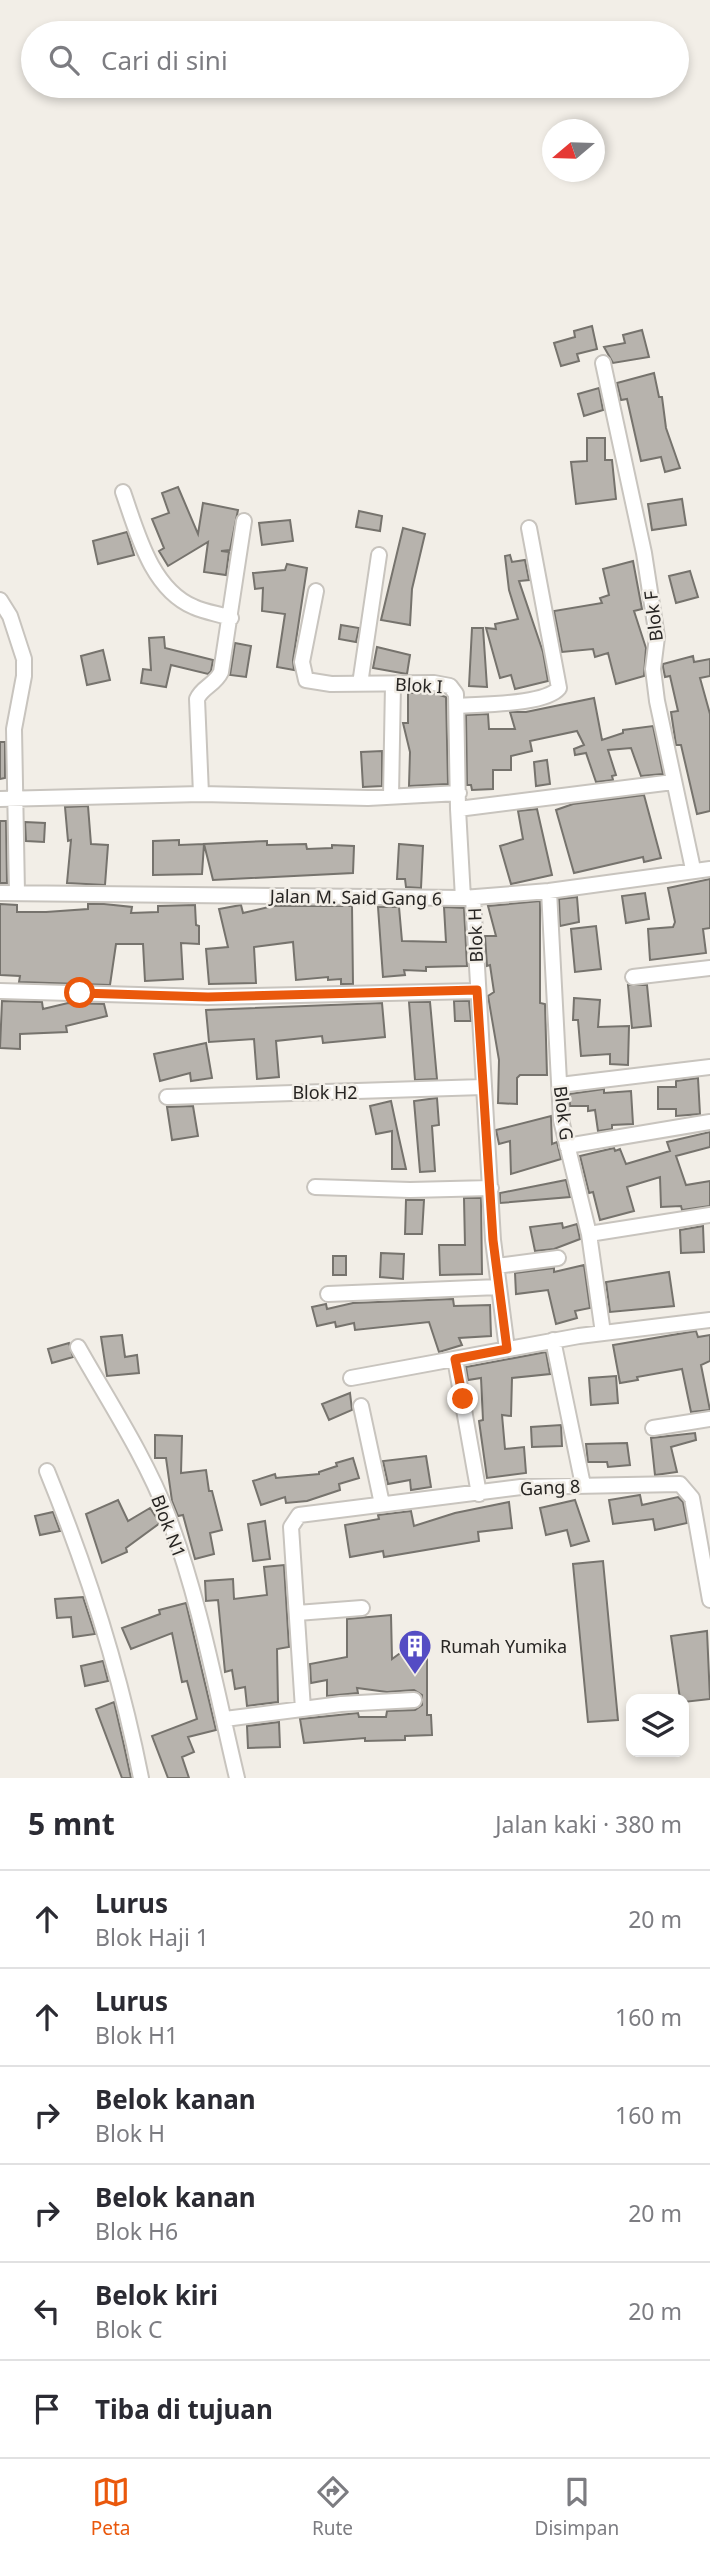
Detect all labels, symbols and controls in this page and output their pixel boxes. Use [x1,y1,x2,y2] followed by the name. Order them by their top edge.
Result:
[21,21,689,98] search box
[45,41,83,79] icon: search
[101,42,228,78] text: Cari di sini
[542,119,605,182] north arrow
[638,589,668,643] street label: Blok F
[395,672,443,698] street label: Blok I
[268,883,442,911] street label: Jalan M. Said Gang 6
[462,907,488,963] street label: Blok H
[64,977,95,1008] route start
[292,1080,358,1104] street label: Blok H2
[549,1084,579,1142] street label: Blok G
[447,1383,478,1414] route end
[519,1473,581,1501] street label: Gang 8
[146,1491,192,1561] street label: Blok N1
[396,1627,434,1676] building icon: Rumah Yumika
[440,1634,567,1658] place label: Rumah Yumika
[626,1694,689,1757] map controls
[626,1694,689,1757] button: layers
[28,1803,115,1844] text: 5 mnt
[495,1808,682,1840] text: Jalan kaki · 380 m
[95,1885,168,1921] text: Lurus
[28,1900,66,1938] icon: ahead
[628,1903,682,1935] text: 20 m
[95,1921,209,1953] text: Blok Haji 1
[95,1983,168,2019] text: Lurus
[28,1998,66,2036] icon: ahead
[615,2001,682,2033] text: 160 m
[95,2019,178,2051] text: Blok H1
[95,2081,256,2117] text: Belok kanan
[28,2096,66,2134] icon: right
[615,2099,682,2131] text: 160 m
[95,2117,165,2149] text: Blok H
[95,2179,256,2215] text: Belok kanan
[28,2194,66,2232] icon: right
[628,2197,682,2229] text: 20 m
[95,2215,178,2247] text: Blok H6
[95,2277,218,2313] text: Belok kiri
[28,2292,66,2330] icon: left
[628,2295,682,2327] text: 20 m
[95,2313,163,2345] text: Blok C
[28,2390,66,2428] icon: arrive
[95,2391,273,2427] text: Tiba di tujuan
[91,2473,130,2541] tab: Peta
[312,2473,353,2541] tab: Rute
[535,2473,619,2541] tab: Disimpan

